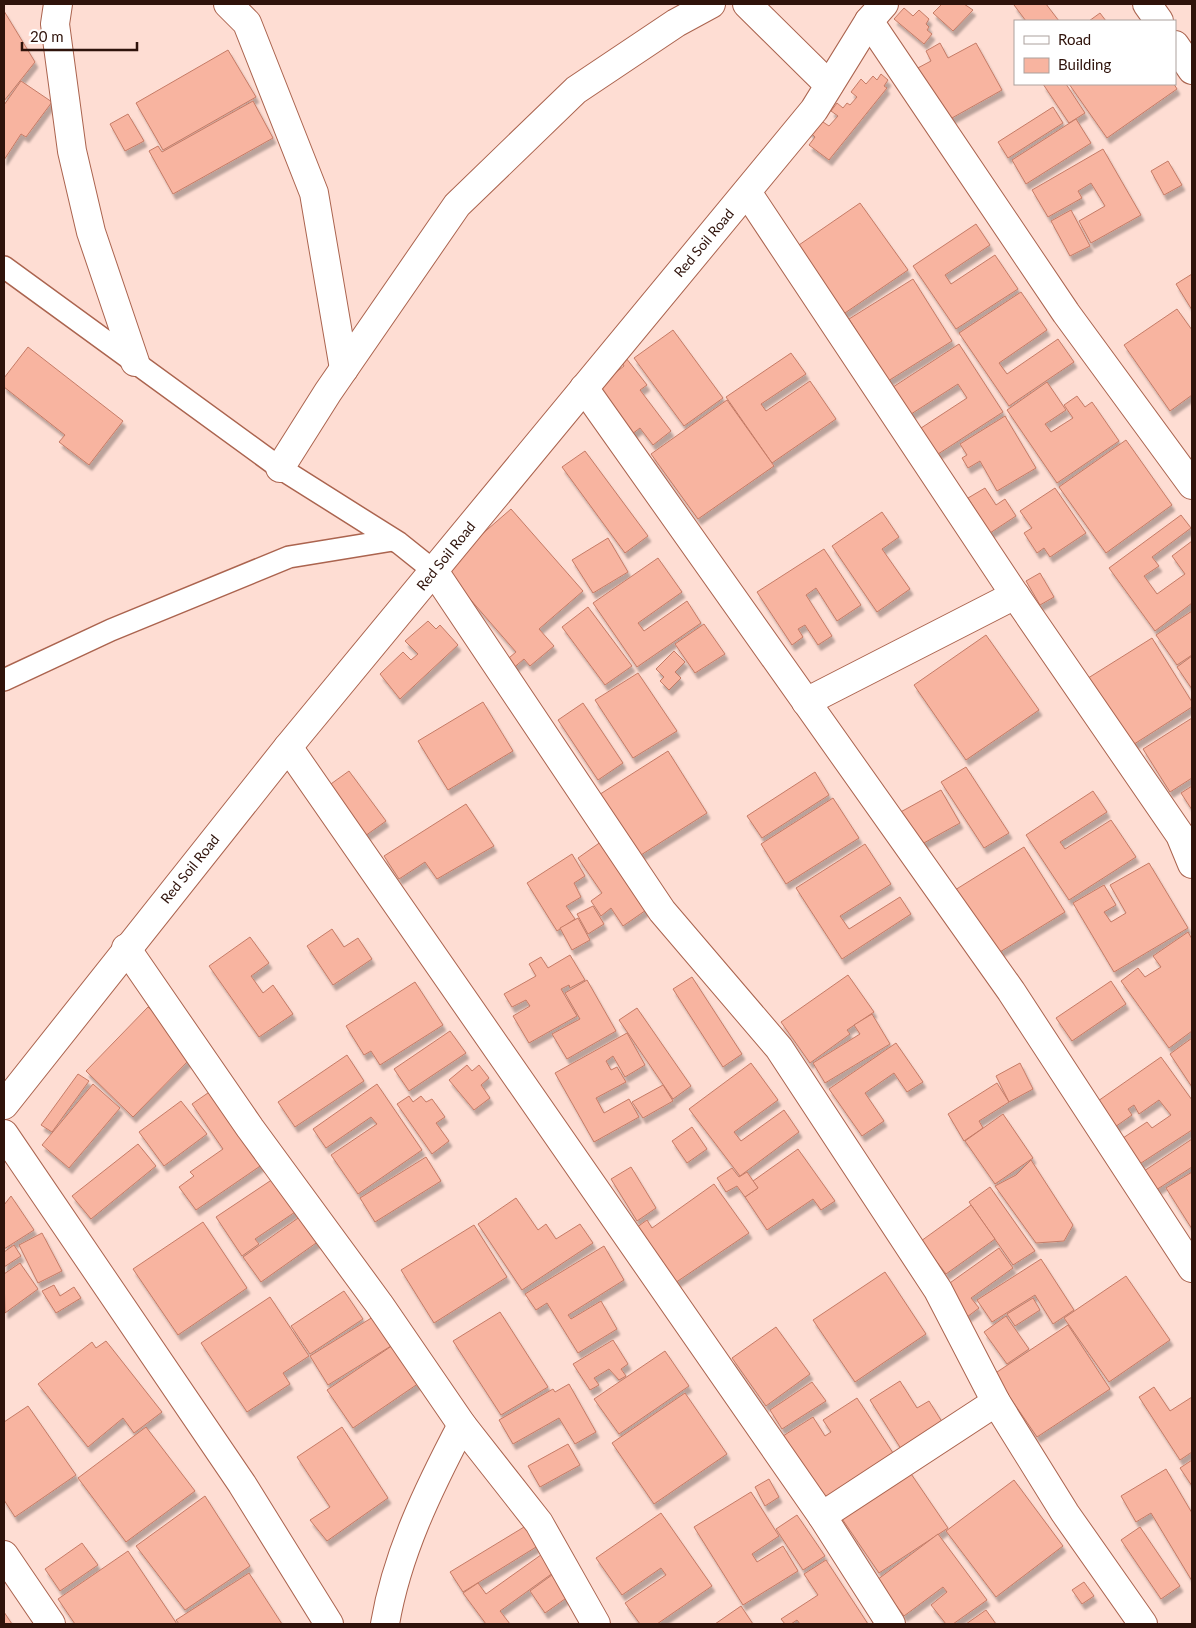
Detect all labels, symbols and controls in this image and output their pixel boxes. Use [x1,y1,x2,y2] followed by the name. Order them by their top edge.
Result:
[22,20,138,52] scale bar
[1014,20,1176,85] legend
[30,27,64,45] text: 20 m
[1058,30,1091,48] text: Road
[1058,55,1111,73] text: Building
[670,205,737,280] street label: Red Soil Road
[413,518,479,594] street label: Red Soil Road
[157,831,223,907] street label: Red Soil Road

